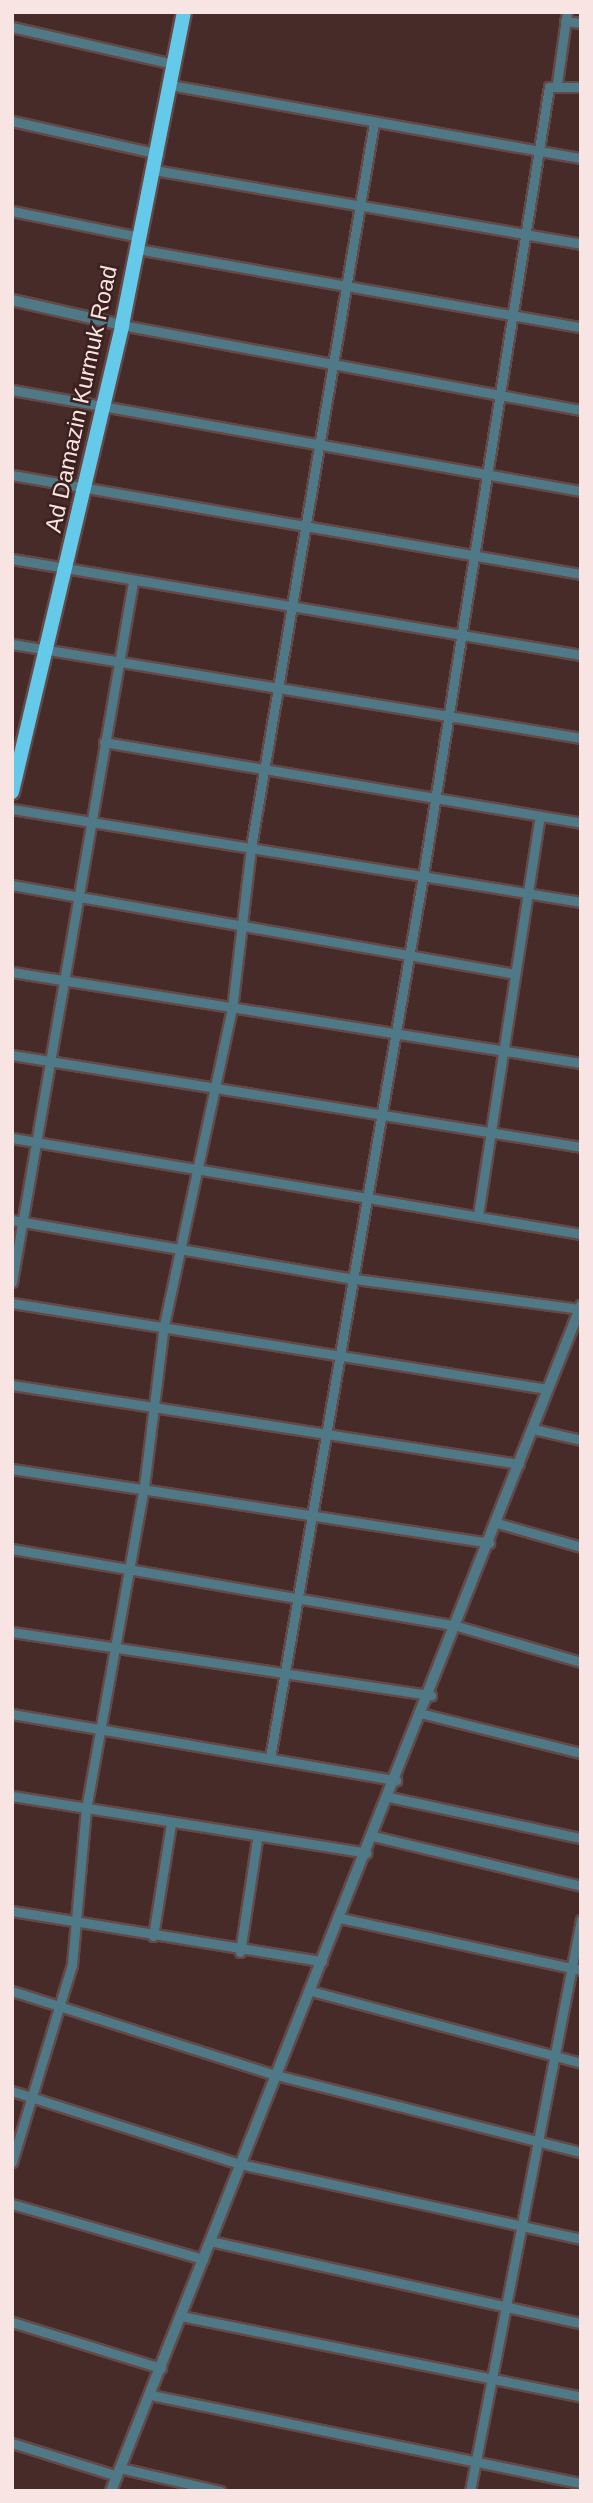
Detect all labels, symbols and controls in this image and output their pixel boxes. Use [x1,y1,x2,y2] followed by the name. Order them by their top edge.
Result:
[39,263,123,535] street label: Ad Damazin Kurmuk Road

